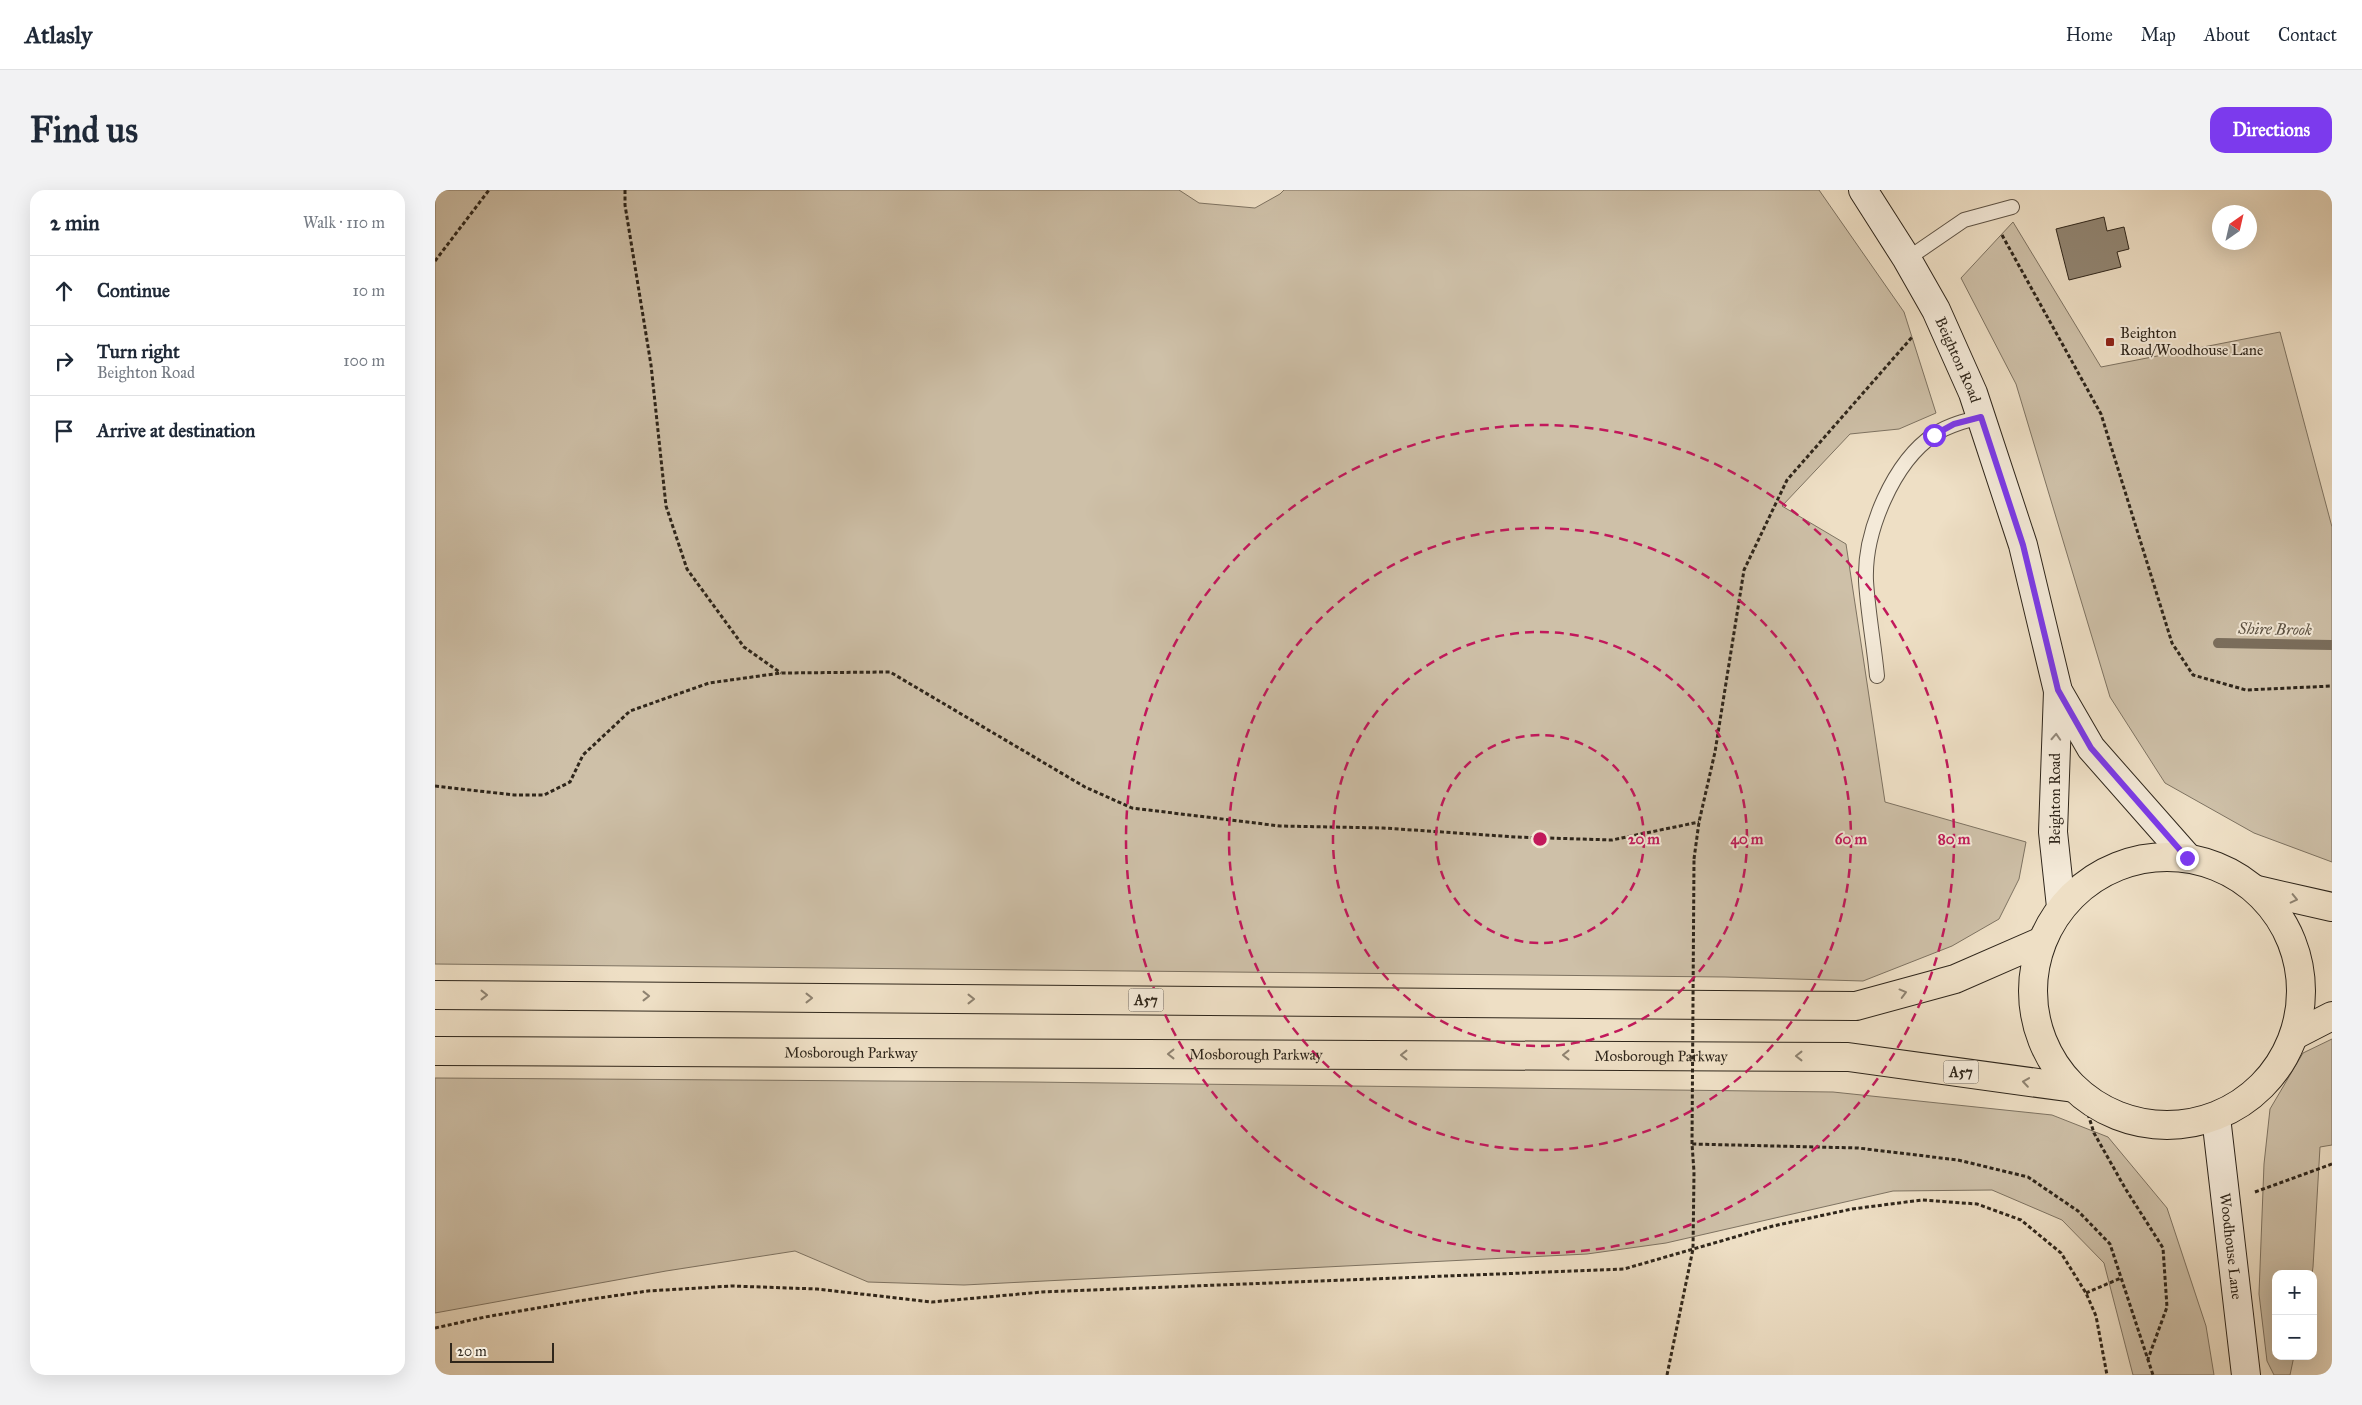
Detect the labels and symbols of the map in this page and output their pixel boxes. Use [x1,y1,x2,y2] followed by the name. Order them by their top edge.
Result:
[2212,205,2257,250] north arrow
[1931,314,1985,405] street label: Beighton Road
[2120,324,2263,359] place label: Beighton Road/Woodhouse Lane
[2104,336,2116,348] marker: Beighton Road/Woodhouse Lane
[1923,424,1946,447] route start
[2237,619,2312,639] water label: Shire Brook
[2050,732,2061,740] one-way arrow
[2046,753,2064,845] street label: Beighton Road
[1531,830,1549,848] centre of rings
[1628,830,1660,848] text: 20 m
[1731,830,1764,849] text: 40 m
[1835,830,1868,848] text: 60 m
[1938,830,1971,848] text: 80 m
[2176,847,2199,870] route end
[2290,893,2299,904] one-way arrow
[1129,988,1163,1012] road number: A57
[1899,988,1908,999] one-way arrow
[480,990,488,1000] one-way arrow
[642,991,650,1001] one-way arrow
[805,992,813,1003] one-way arrow
[968,994,975,1004] one-way arrow
[784,1043,919,1062] street label: Mosborough Parkway
[1189,1045,1324,1064] street label: Mosborough Parkway
[1594,1047,1729,1065] street label: Mosborough Parkway
[1167,1049,1175,1059] one-way arrow
[1400,1050,1408,1060] one-way arrow
[1562,1050,1570,1060] one-way arrow
[1795,1051,1802,1061] one-way arrow
[1943,1060,1979,1084] road number: A57
[2022,1077,2030,1087] one-way arrow
[2216,1192,2246,1300] street label: Woodhouse Lane
[450,1340,554,1363] scale bar

